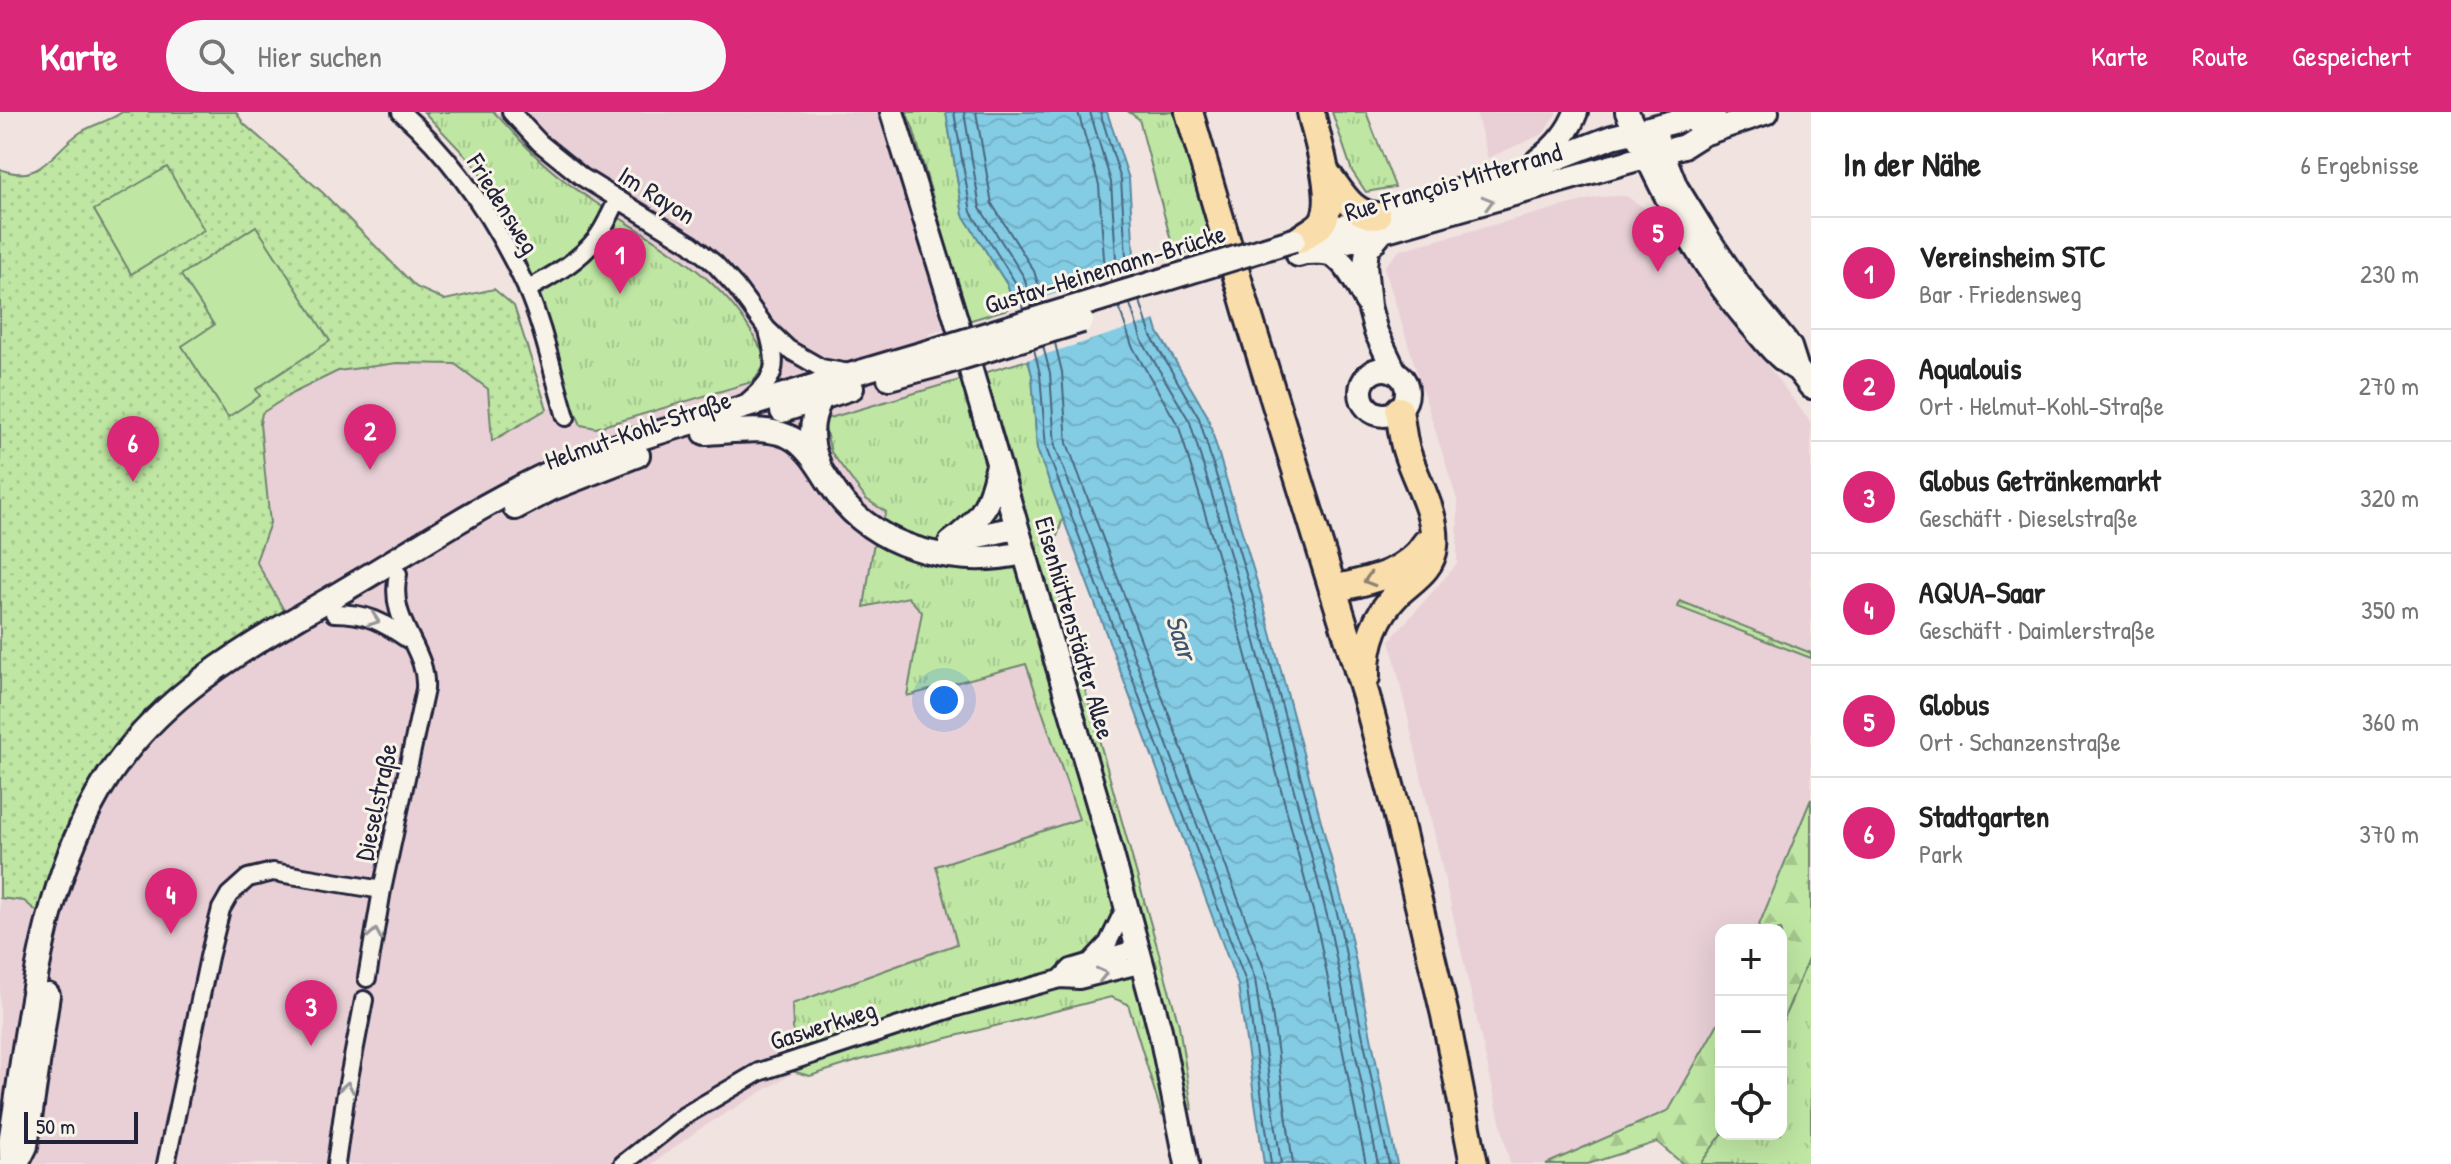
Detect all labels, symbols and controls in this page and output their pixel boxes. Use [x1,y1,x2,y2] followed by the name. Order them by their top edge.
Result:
[166,20,726,92] search box
[40,30,118,82] text: Karte
[194,34,238,78] icon: search
[258,36,382,76] text: Hier suchen
[2091,37,2148,75] text: Karte
[2192,37,2248,75] text: Route
[2292,37,2411,75] text: Gespeichert
[1340,134,1565,229] street label: Rue François Mitterrand
[1843,141,1981,187] text: In der Nähe
[458,146,548,261] street label: Friedensweg
[2301,147,2419,182] text: 6 Ergebnisse
[612,157,703,232] street label: Im Rayon
[1480,194,1494,211] one-way arrow
[1632,206,1684,272] pin: 5
[980,215,1230,322] street label: Gustav-Heinemann-Brücke
[594,228,646,294] pin: 1
[1919,236,2106,276] text: Vereinsheim STC
[1864,256,1874,291] text: 1
[2360,256,2419,291] text: 230 m
[1919,276,2082,311] text: Bar · Friedensweg
[1919,348,2022,388] text: Aqualouis
[1863,368,1875,403] text: 2
[2359,368,2419,403] text: 270 m
[540,381,736,478] street label: Helmut-Kohl-Straße
[1919,388,2164,423] text: Ort · Helmut-Kohl-Straße
[344,404,396,470] pin: 2
[107,416,159,482] pin: 6
[1919,460,2161,500] text: Globus Getränkemarkt
[1863,480,1875,515] text: 3
[2360,480,2419,515] text: 320 m
[1919,500,2138,535] text: Geschäft · Dieselstraße
[1027,513,1124,743] street label: Eisenhüttenstädter Allee
[1363,571,1376,587] one-way arrow
[1919,572,2045,612] text: AQUA-Saar
[1864,592,1874,627] text: 4
[2361,592,2419,627] text: 350 m
[1157,609,1208,668] water label: Saar
[366,611,380,627] one-way arrow
[1919,612,2155,647] text: Geschäft · Daimlerstraße
[924,680,964,720] your location
[1919,684,1989,724] text: Globus
[1864,704,1875,739] text: 5
[2362,704,2419,739] text: 360 m
[1919,724,2121,759] text: Ort · Schanzenstraße
[346,740,405,864] street label: Dieselstraße
[1919,796,2049,836] text: Stadtgarten
[1864,816,1874,851] text: 6
[2359,816,2419,851] text: 370 m
[1919,836,1963,871] text: Park
[145,868,197,934] pin: 4
[1715,924,1787,1140] map controls
[1715,924,1787,996] button: +
[366,927,383,941] one-way arrow
[1094,966,1108,983] one-way arrow
[285,980,337,1046] pin: 3
[765,991,880,1058] street label: Gaswerkweg
[1715,996,1787,1068] button: −
[1715,1068,1787,1140] button: locate
[338,1080,355,1094] one-way arrow
[24,1108,138,1144] scale bar
[36,1111,75,1141] text: 50 m

